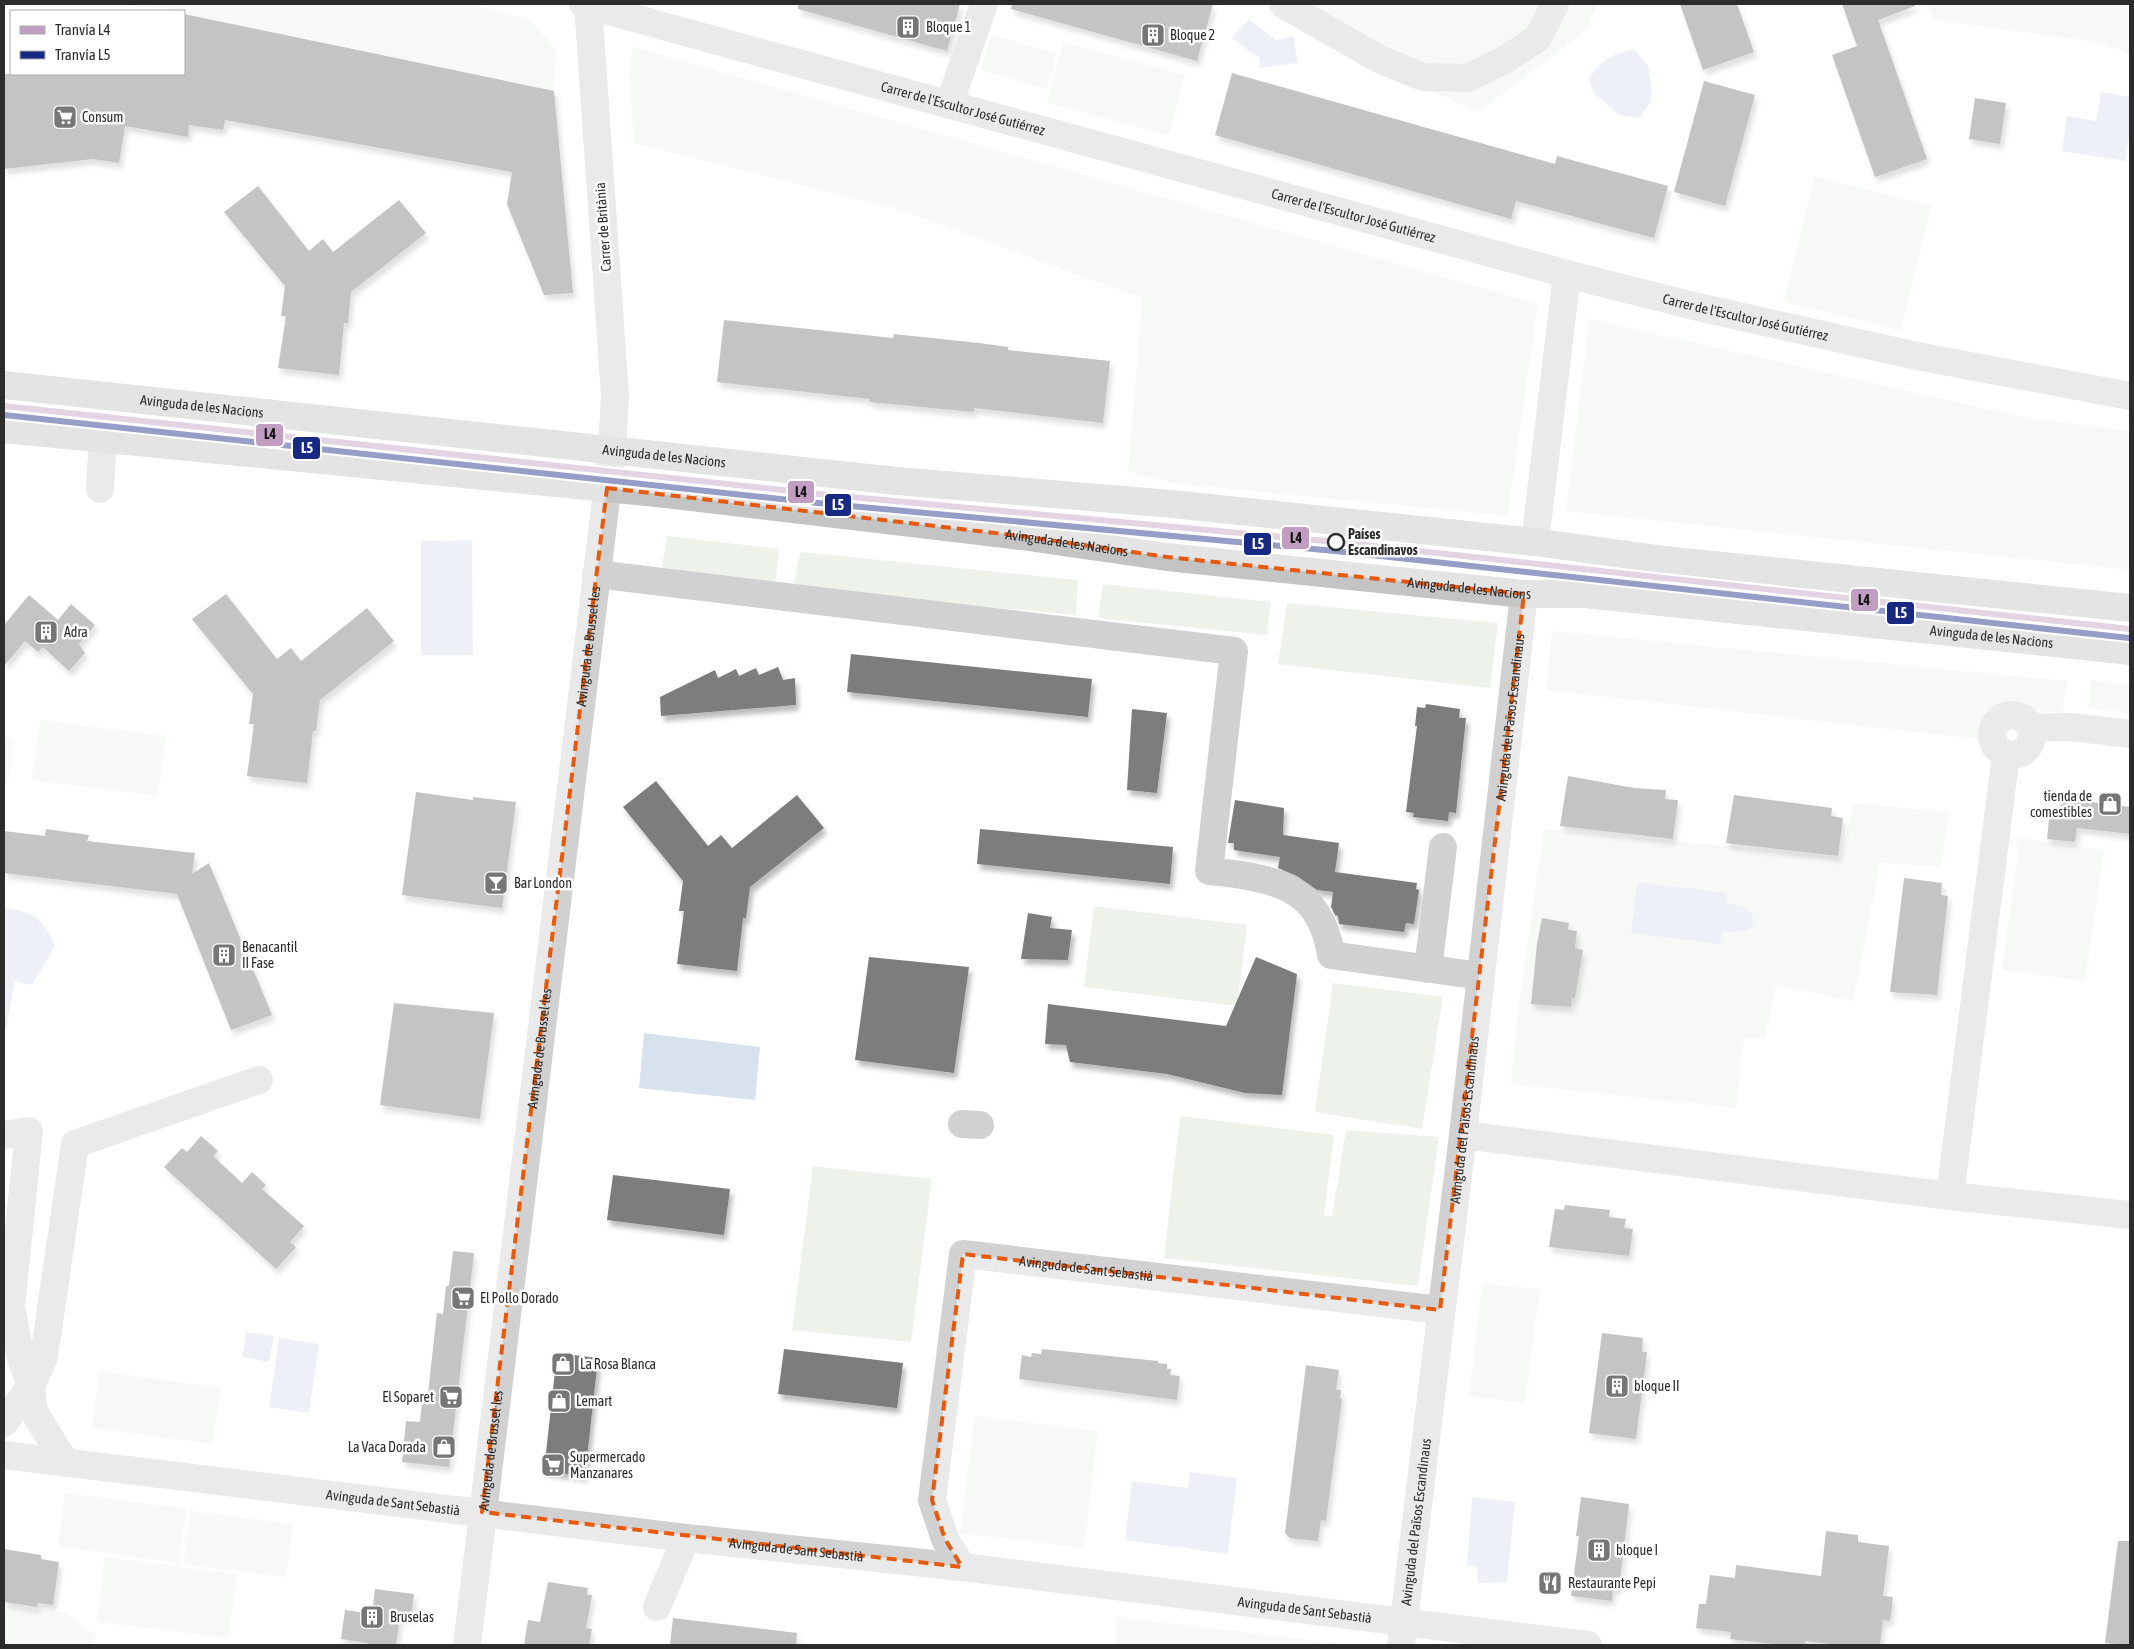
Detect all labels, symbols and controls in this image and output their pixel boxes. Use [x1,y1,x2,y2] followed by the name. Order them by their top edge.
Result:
[10,10,185,75] legend
[895,14,921,40] building icon: Bloque 1
[926,19,971,35] place label: Bloque 1
[55,21,111,38] text: Tranvía L4
[1140,22,1166,48] building icon: Bloque 2
[1170,27,1215,43] place label: Bloque 2
[55,46,111,63] text: Tranvía L5
[879,78,1047,138] street label: Carrer de l'Escultor José Gutiérrez
[52,104,78,130] supermarket icon: Consum
[82,109,123,125] place label: Consum
[592,182,614,272] street label: Carrer de Britània
[1270,185,1437,246] street label: Carrer de l'Escultor José Gutiérrez
[1661,290,1830,344] street label: Carrer de l'Escultor José Gutiérrez
[139,392,264,421] street label: Avinguda de les Nacions
[255,423,284,447] line badge: L4
[264,426,276,442] text: L4
[292,436,321,460] line badge: L5
[301,440,313,456] text: L5
[602,441,727,471] street label: Avinguda de les Nacions
[787,480,815,504] line badge: L4
[795,484,807,500] text: L4
[824,493,852,517] line badge: L5
[832,497,844,513] text: L5
[1005,526,1129,559] street label: Avinguda de les Nacions
[1281,526,1310,550] line badge: L4
[1348,526,1418,558] place label: Países Escandinavos
[1290,530,1302,546] text: L4
[1243,532,1272,556] line badge: L5
[1327,533,1345,551] marker: Países Escandinavos
[1252,536,1264,552] text: L5
[1407,574,1531,602] street label: Avinguda de les Nacions
[573,585,603,707] street label: Avinguda de Brussel·les
[1850,588,1879,612] line badge: L4
[1858,592,1870,608] text: L4
[1886,601,1915,625] line badge: L5
[1895,605,1907,621] text: L5
[33,619,59,645] building icon: Adra
[1929,622,2054,651] street label: Avinguda de les Nacions
[64,624,88,640] place label: Adra
[1493,633,1527,802] street label: Avinguda del Països Escandinaus
[2030,788,2092,820] place label: tienda de comestibles
[2097,791,2123,817] shop icon: tienda de comestibles
[483,870,509,896] bar icon: Bar London
[514,875,572,891] place label: Bar London
[242,939,298,971] place label: Benacantil II Fase
[211,942,237,968] building icon: Benacantil II Fase
[524,987,555,1109] street label: Avinguda de Brussel·les
[1447,1035,1482,1204] street label: Avinguda del Països Escandinaus
[1018,1253,1154,1284] street label: Avinguda de Sant Sebastià
[450,1285,476,1311] supermarket icon: El Pollo Dorado
[480,1290,559,1306] place label: El Pollo Dorado
[550,1351,576,1377] shop icon: La Rosa Blanca
[580,1356,656,1372] place label: La Rosa Blanca
[1604,1373,1630,1399] building icon: bloque II
[1634,1378,1680,1394] place label: bloque II
[438,1384,464,1410] supermarket icon: El Soparet
[546,1388,572,1414] shop icon: Lemart
[382,1389,434,1405] place label: El Soparet
[475,1389,506,1511] street label: Avinguda de Brussel·les
[576,1393,612,1409] place label: Lemart
[431,1434,457,1460] shop icon: La Vaca Dorada
[1398,1437,1434,1606] street label: Avinguda del Països Escandinaus
[348,1439,426,1455] place label: La Vaca Dorada
[570,1449,645,1481] place label: Supermercado Manzanares
[540,1452,566,1478] supermarket icon: Supermercado Manzanares
[325,1486,461,1518] street label: Avinguda de Sant Sebastià
[728,1535,864,1565] street label: Avinguda de Sant Sebastià
[1586,1537,1612,1563] building icon: bloque I
[1616,1542,1658,1558] place label: bloque I
[1537,1570,1563,1596] restaurant icon: Restaurante Pepi
[1568,1575,1656,1591] place label: Restaurante Pepi
[1237,1593,1373,1626] street label: Avinguda de Sant Sebastià
[359,1604,385,1630] building icon: Bruselas
[390,1609,434,1625] place label: Bruselas

